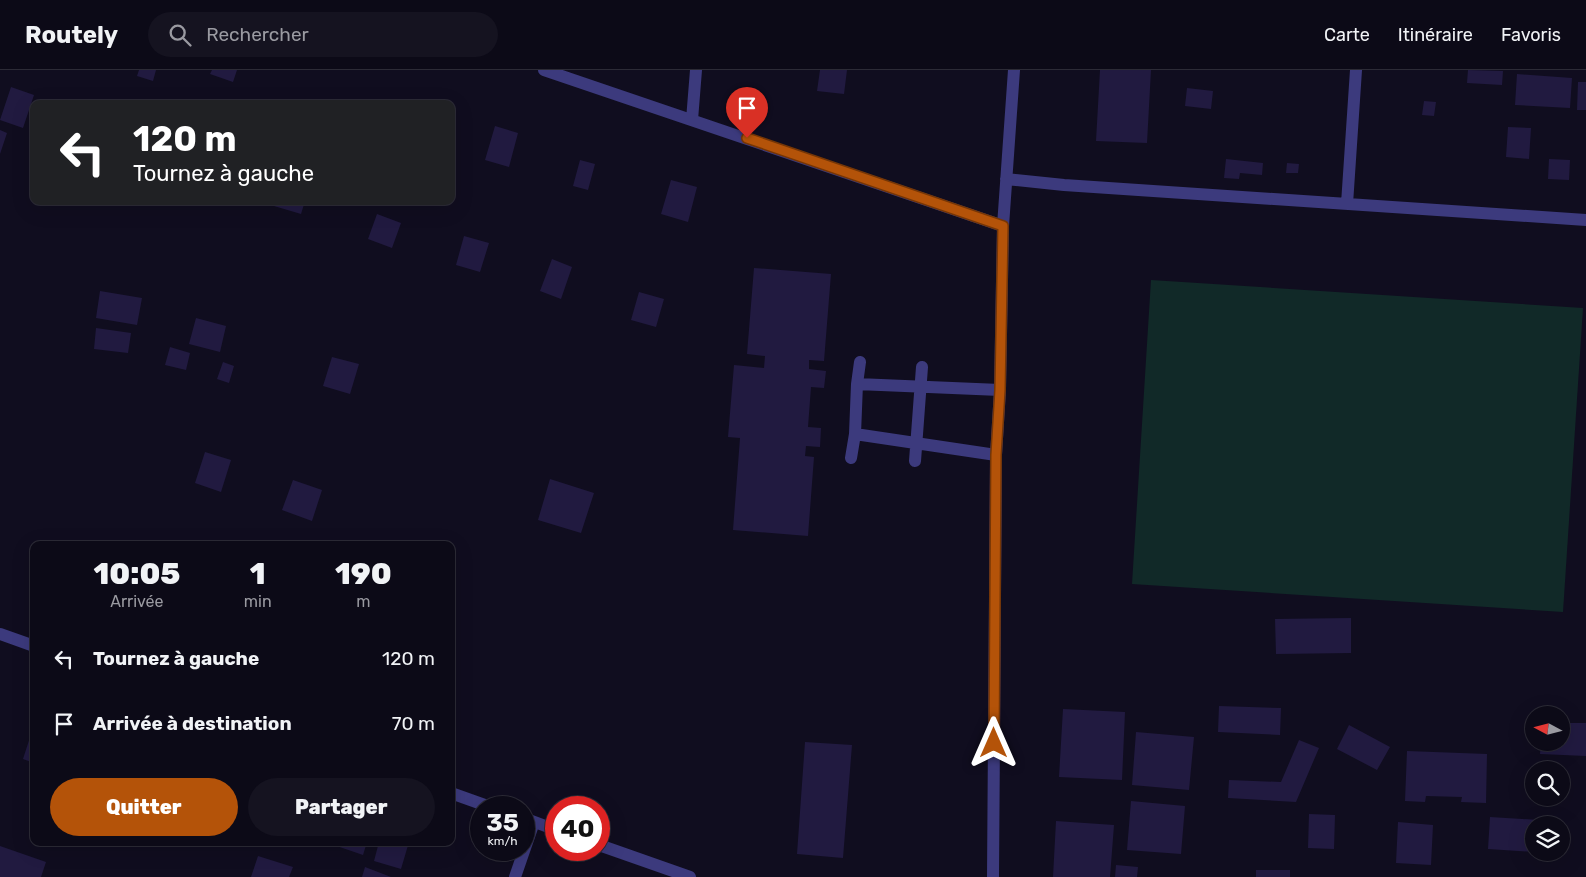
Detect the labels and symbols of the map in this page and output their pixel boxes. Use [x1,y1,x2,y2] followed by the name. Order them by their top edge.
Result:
[726,87,768,138] pin
[1525,706,1570,751] north arrow
[967,716,1019,768] position arrow
[545,796,610,861] speed limit sign: 40

